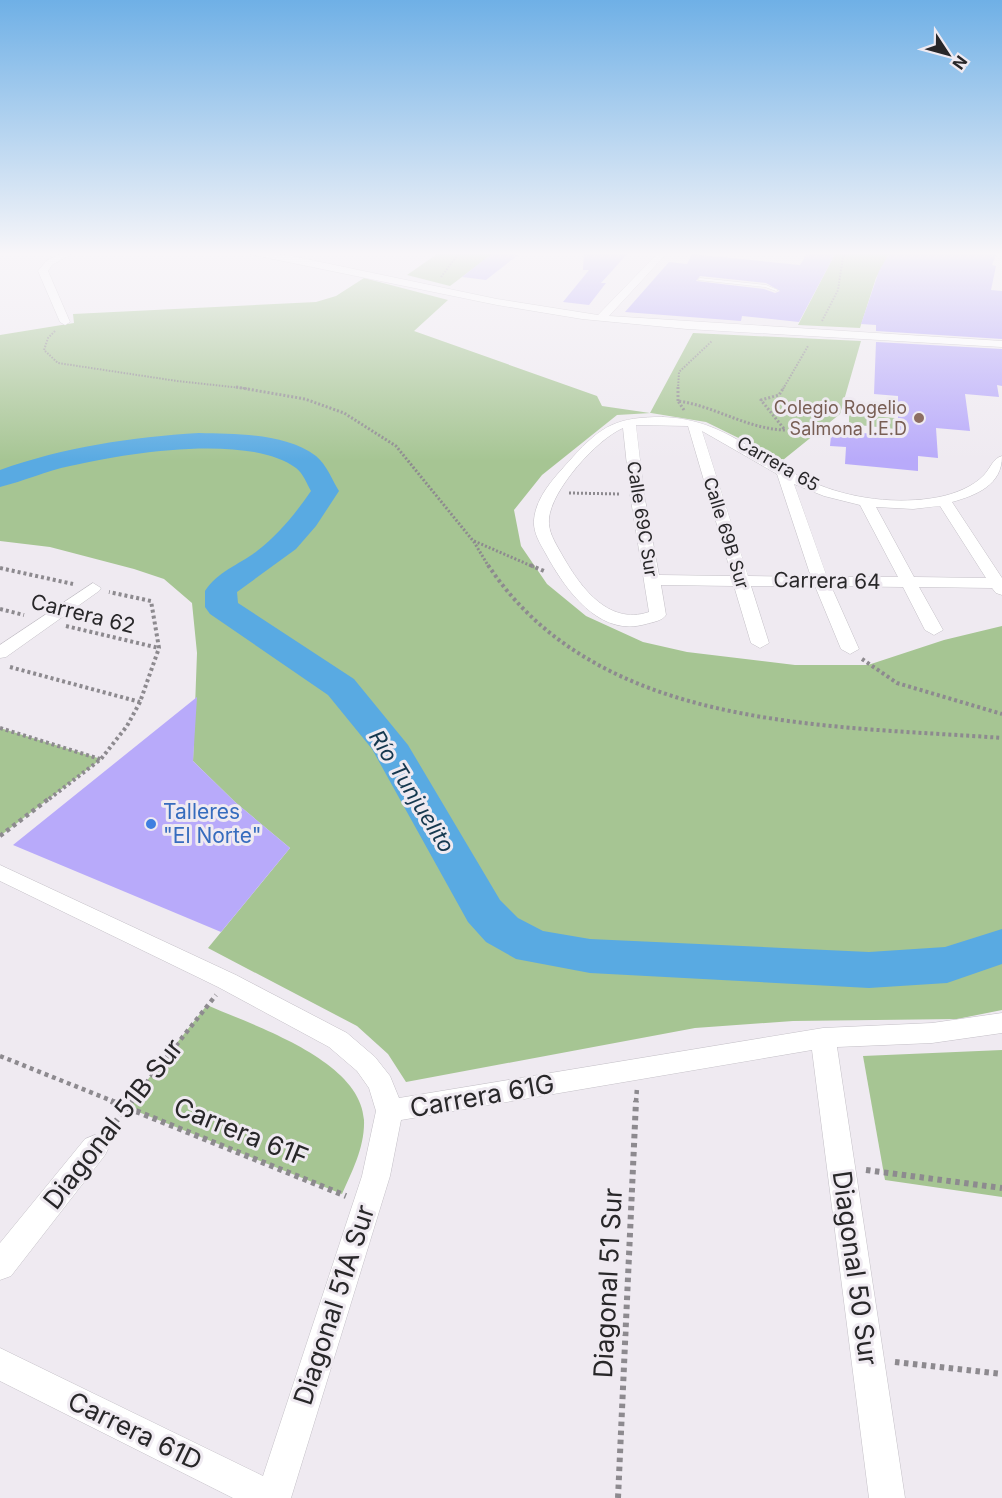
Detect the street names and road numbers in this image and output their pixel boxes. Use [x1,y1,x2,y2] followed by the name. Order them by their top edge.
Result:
[733,432,823,495] street label: Carrera 65
[623,459,662,579] street label: Calle 69C Sur
[700,474,753,591] street label: Calle 69B Sur
[773,567,881,594] street label: Carrera 64
[28,588,138,639] street label: Carrera 62
[37,1032,189,1215] street label: Diagonal 51B Sur
[407,1068,557,1123] street label: Carrera 61G
[170,1091,313,1173] street label: Carrera 61F
[826,1169,885,1367] street label: Diagonal 50 Sur
[587,1187,628,1379] street label: Diagonal 51 Sur
[287,1201,381,1409] street label: Diagonal 51A Sur
[63,1385,207,1476] street label: Carrera 61D

